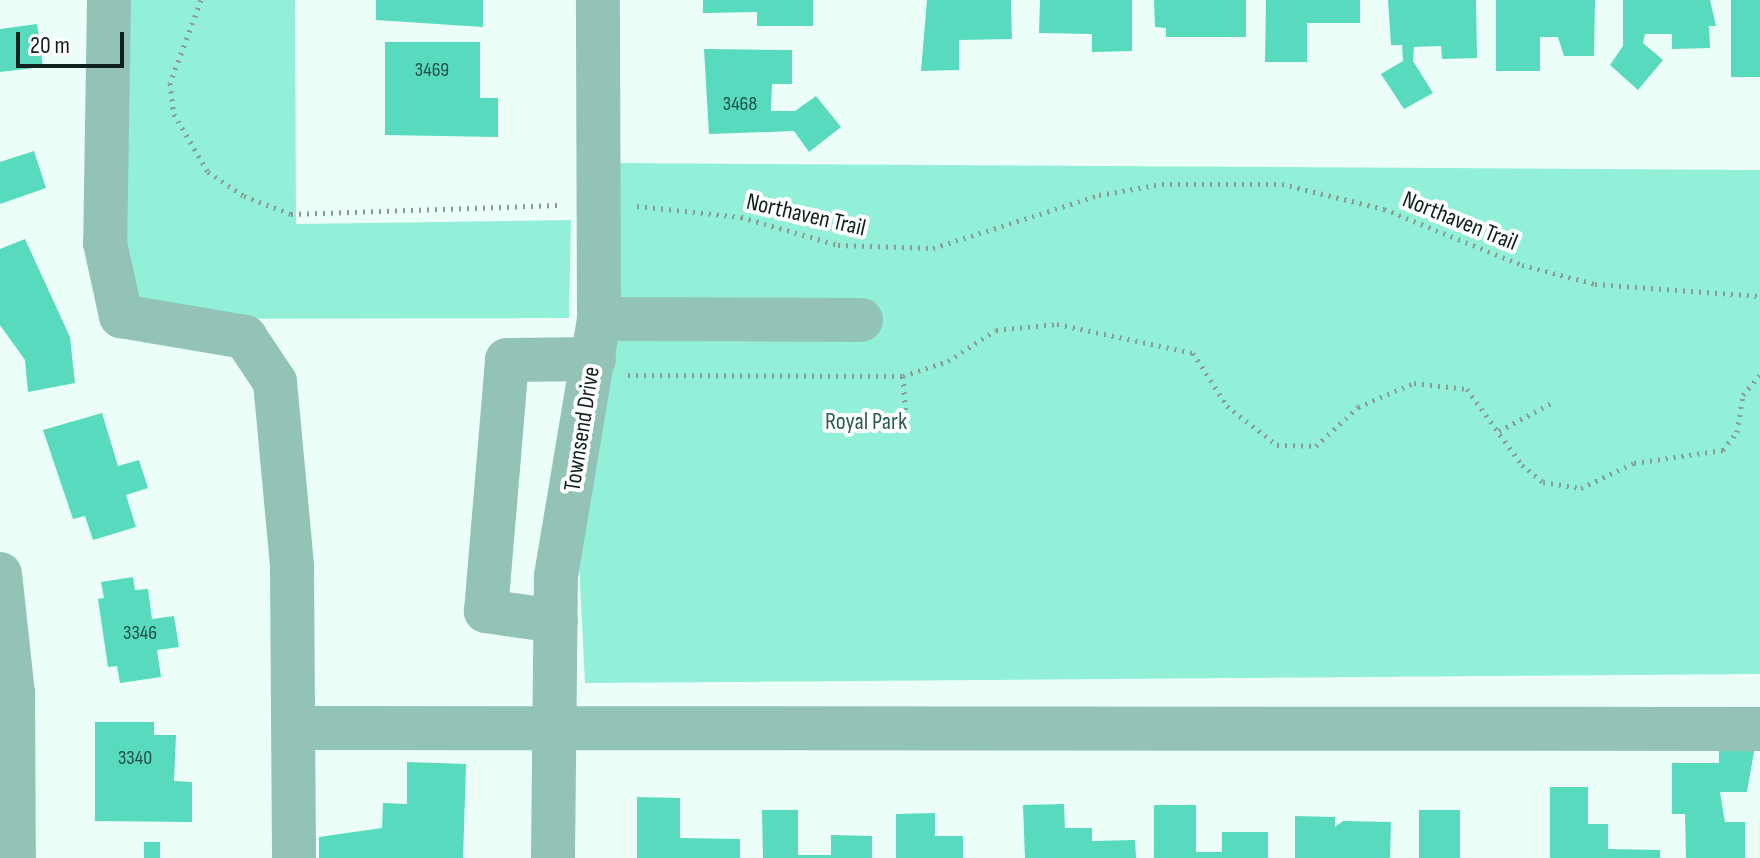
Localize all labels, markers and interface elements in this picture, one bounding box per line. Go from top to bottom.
scale bar [20,16,128,66]
text: 20 m [30,31,70,60]
house number: 3469 [415,58,449,82]
house number: 3468 [723,92,757,116]
street label: Northaven Trail [1398,185,1522,257]
street label: Northaven Trail [744,187,868,243]
street label: Townsend Drive [558,365,606,493]
park label: Royal Park [825,408,907,436]
house number: 3346 [123,621,157,645]
house number: 3340 [118,746,152,770]

